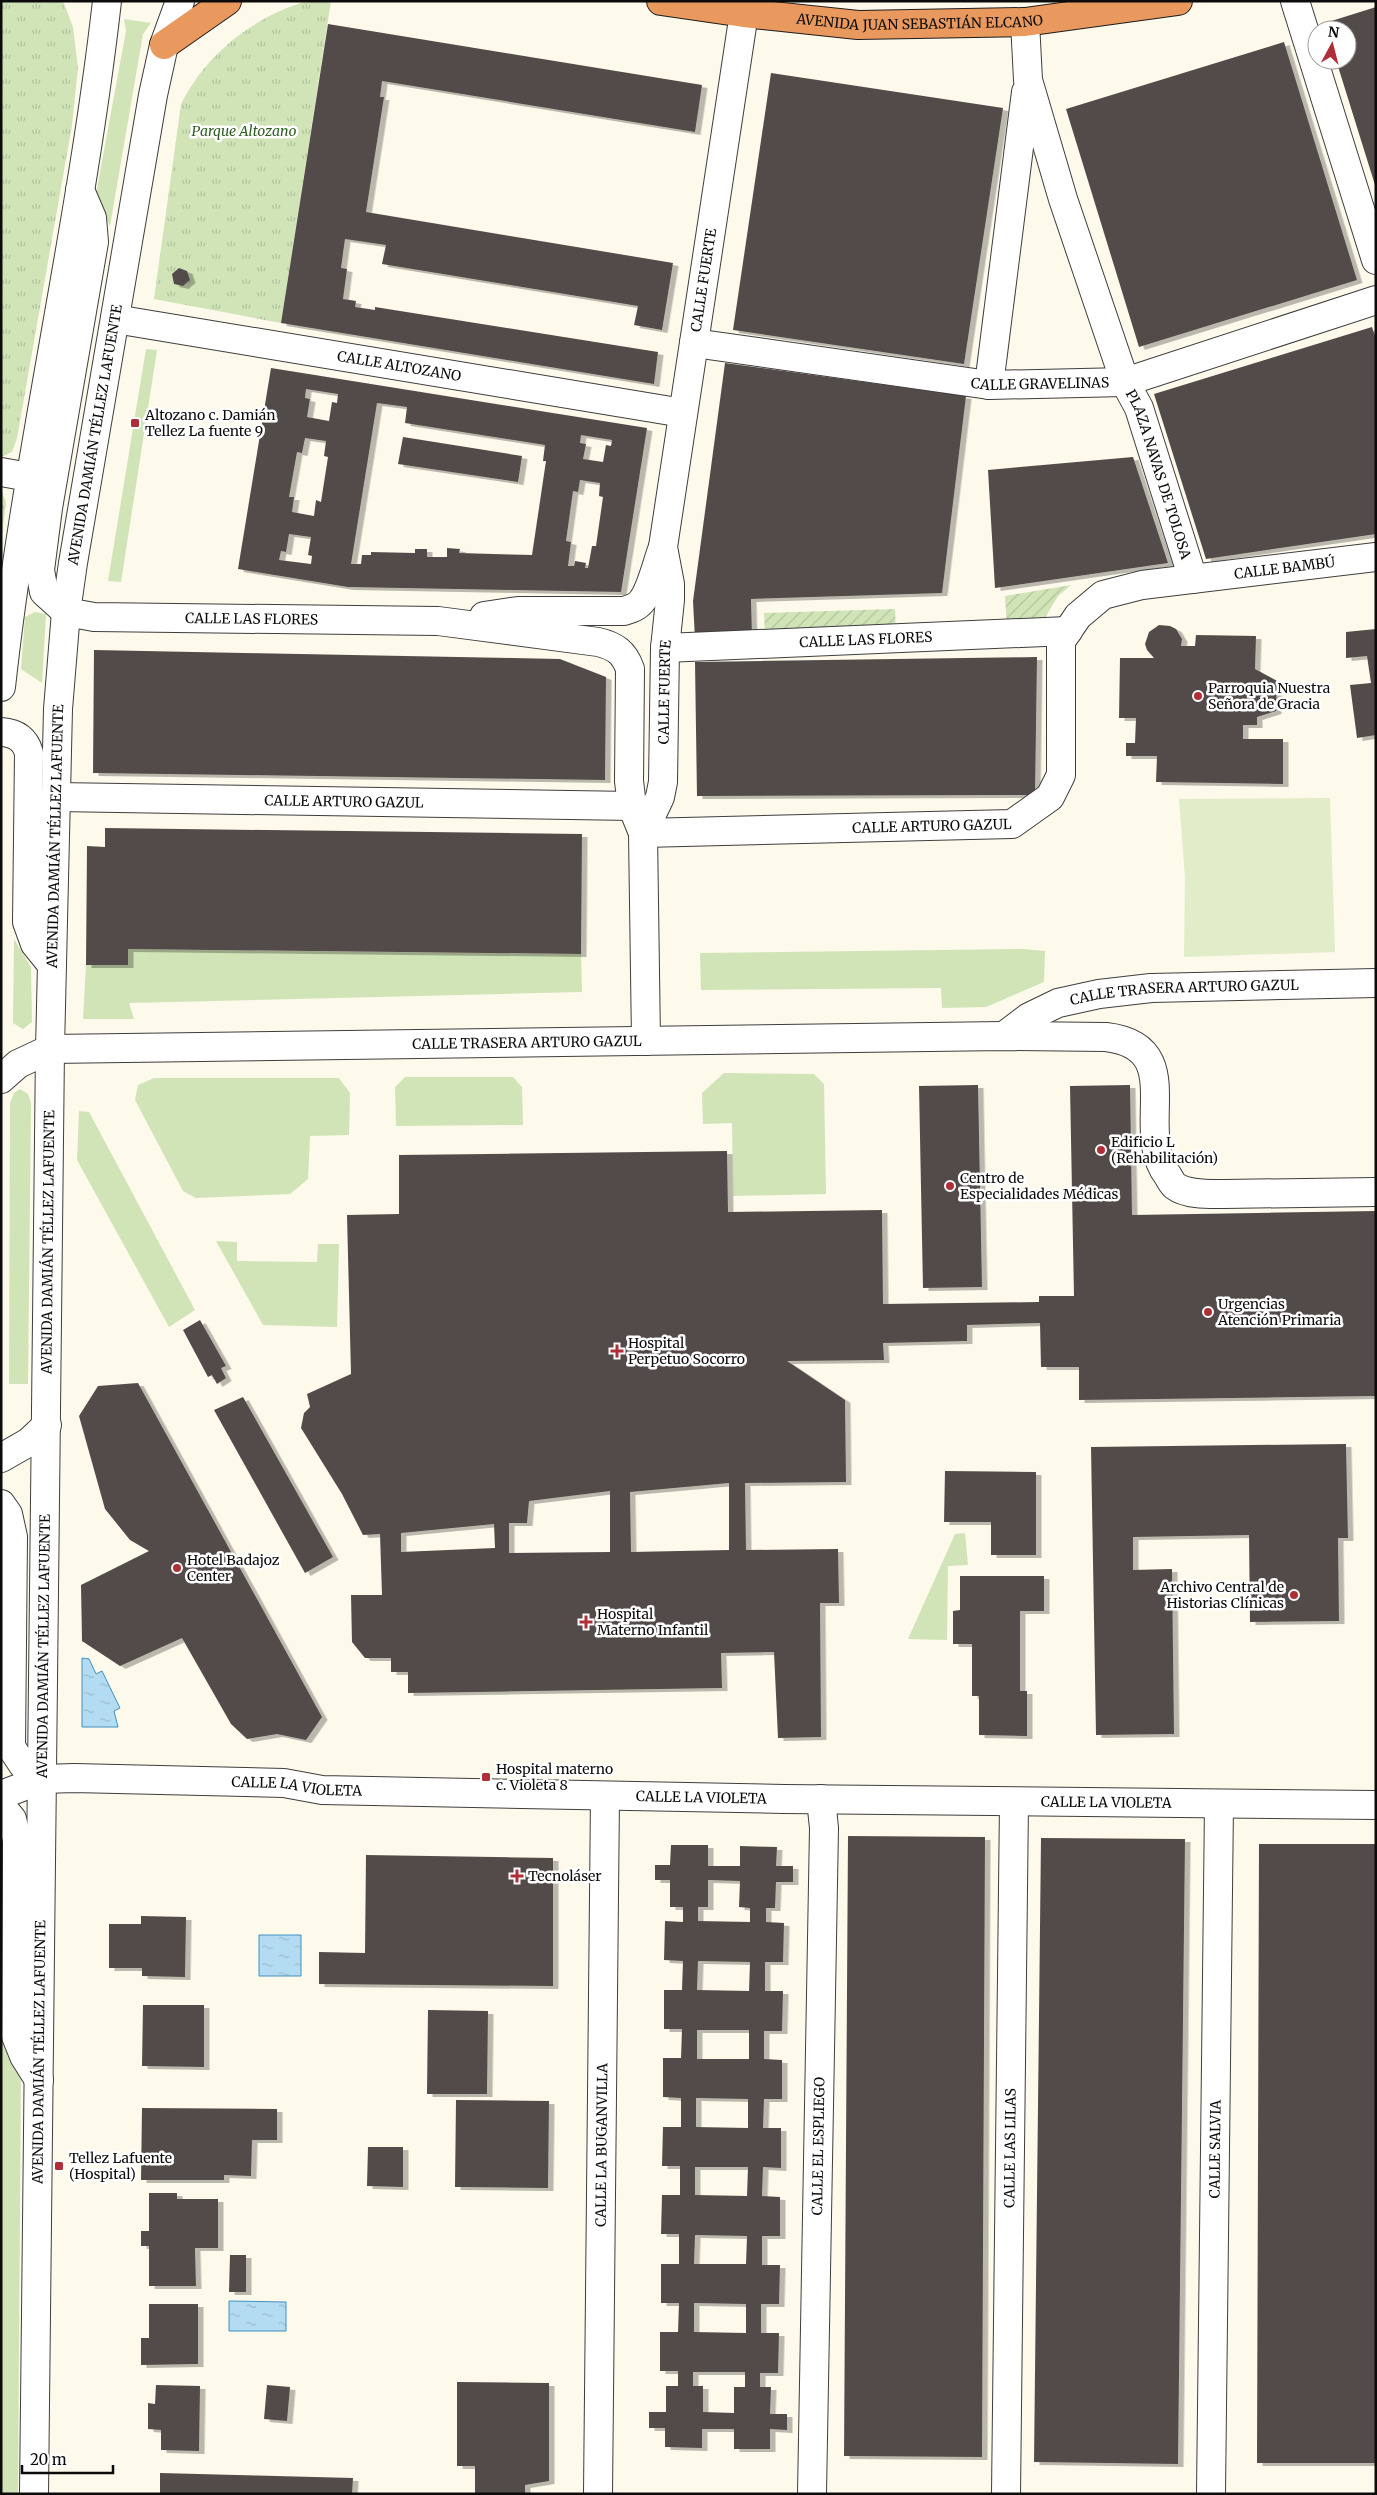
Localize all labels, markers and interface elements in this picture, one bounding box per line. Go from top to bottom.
street label: AVENIDA JUAN SEBASTIÁN ELCANO [794,9,1044,34]
north arrow [1307,20,1357,70]
text: N [1327,22,1340,42]
park label: Parque Altozano [192,122,296,140]
street label: CALLE FUERTE [687,227,720,333]
street label: AVENIDA DAMIÁN TÉLLEZ LAFUENTE [64,303,126,568]
street label: CALLE ALTOZANO [336,347,462,385]
street label: CALLE GRAVELINAS [970,373,1109,394]
street label: PLAZA NAVAS DE TOLOSA [1122,386,1195,561]
place label: Altozano c. Damián Tellez La fuente 9 [144,406,276,440]
marker: Altozano c. Damián Tellez La fuente 9 [129,417,141,429]
street label: CALLE BAMBÚ [1233,553,1337,583]
street label: CALLE LAS FLORES [185,609,318,629]
street label: CALLE LAS FLORES [799,628,933,651]
street label: CALLE FUERTE [655,639,675,745]
place label: Parroquia Nuestra Señora de Gracia [1208,679,1331,713]
marker: Parroquia Nuestra Señora de Gracia [1192,690,1204,702]
street label: AVENIDA DAMIÁN TÉLLEZ LAFUENTE [43,703,67,969]
street label: CALLE ARTURO GAZUL [264,791,424,812]
street label: CALLE ARTURO GAZUL [852,815,1012,837]
street label: CALLE TRASERA ARTURO GAZUL [1068,976,1299,1009]
street label: CALLE TRASERA ARTURO GAZUL [412,1032,642,1053]
street label: AVENIDA DAMIÁN TÉLLEZ LAFUENTE [37,1110,58,1375]
place label: Edificio L (Rehabilitación) [1111,1133,1218,1167]
marker: Edificio L (Rehabilitación) [1095,1144,1107,1156]
place label: Centro de Especialidades Médicas [960,1169,1118,1203]
marker: Centro de Especialidades Médicas [944,1180,956,1192]
place label: Urgencias Atención Primaria [1217,1295,1342,1329]
marker: Urgencias Atención Primaria [1202,1306,1214,1318]
place label: Hospital Perpetuo Socorro [628,1334,745,1368]
marker: Hospital Perpetuo Socorro [610,1344,624,1358]
street label: AVENIDA DAMIÁN TÉLLEZ LAFUENTE [33,1514,54,1779]
place label: Hotel Badajoz Center [187,1551,280,1585]
marker: Hotel Badajoz Center [171,1562,183,1574]
place label: Archivo Central de Historias Clínicas [1159,1578,1284,1612]
marker: Archivo Central de Historias Clínicas [1288,1589,1300,1601]
place label: Hospital Materno Infantil [597,1605,709,1639]
marker: Hospital Materno Infantil [579,1615,593,1629]
place label: Hospital materno c. Violeta 8 [496,1760,613,1794]
marker: Hospital materno c. Violeta 8 [480,1771,492,1783]
street label: CALLE LA VIOLETA [231,1773,362,1800]
street label: CALLE LA VIOLETA [636,1787,767,1808]
street label: CALLE LA VIOLETA [1041,1793,1172,1812]
place label: Tecnoláser [528,1867,602,1885]
marker: Tecnoláser [510,1869,524,1883]
street label: AVENIDA DAMIÁN TÉLLEZ LAFUENTE [28,1920,49,2185]
street label: CALLE LA BUGANVILLA [592,2063,611,2227]
street label: CALLE EL ESPLIEGO [808,2077,829,2216]
street label: CALLE LAS LILAS [1000,2088,1020,2208]
street label: CALLE SALVIA [1205,2099,1225,2198]
place label: Tellez Lafuente (Hospital) [69,2149,172,2183]
marker: Tellez Lafuente (Hospital) [53,2160,65,2172]
scale bar [22,2442,114,2474]
text: 20 m [30,2450,67,2469]

